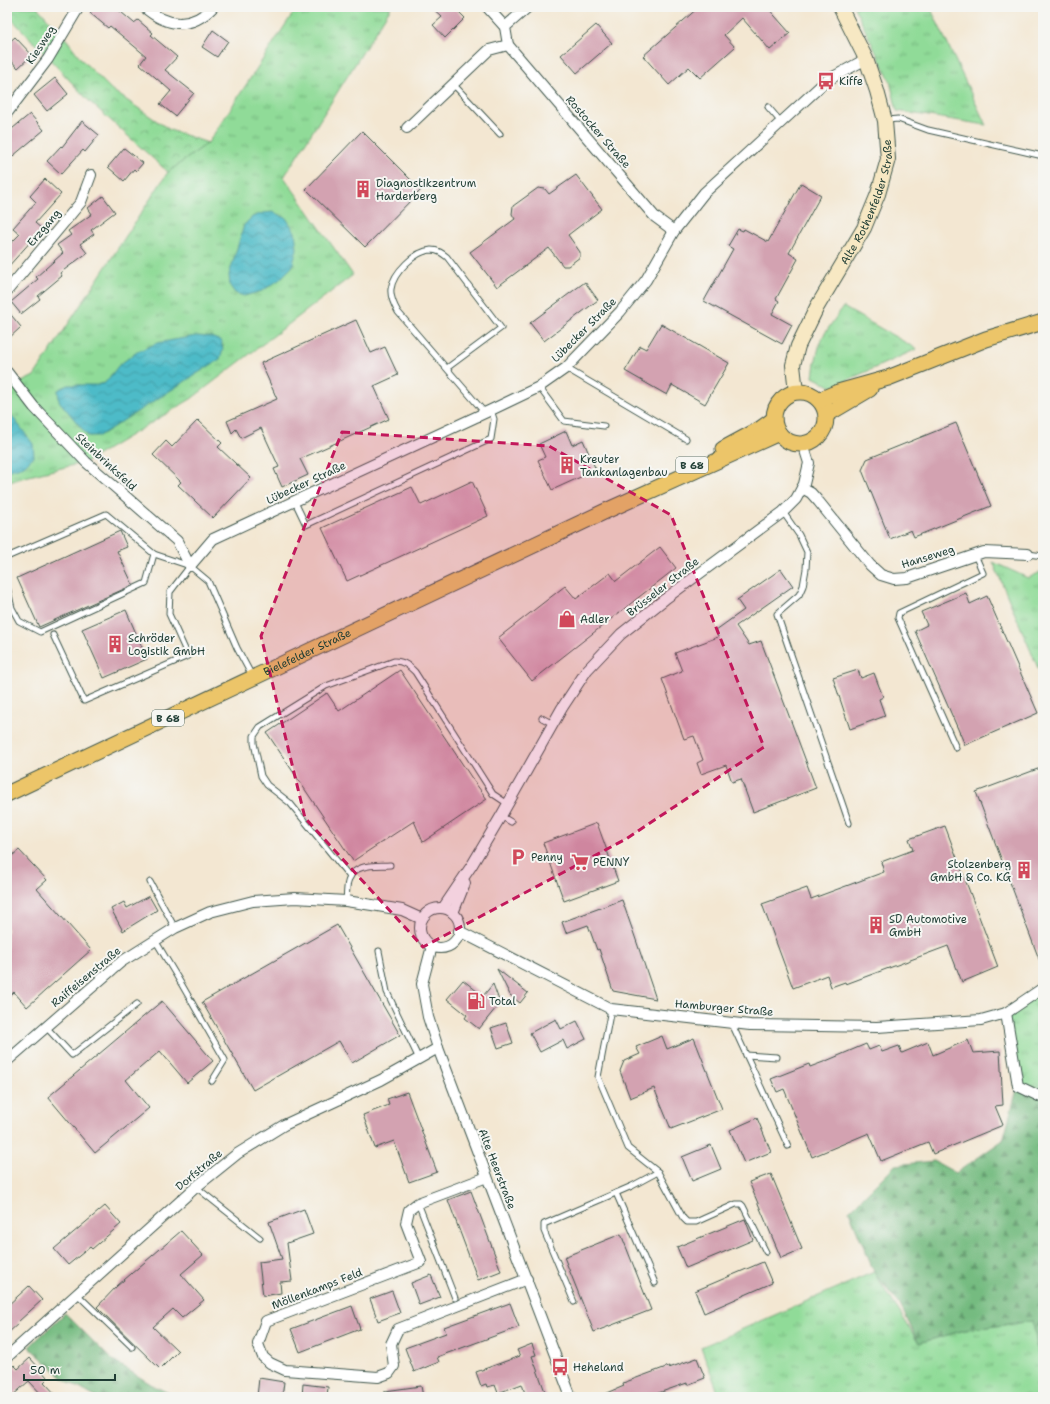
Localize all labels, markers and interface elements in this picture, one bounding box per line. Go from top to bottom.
street label: Kiesweg [23,22,59,67]
bus stop icon: Kiffe [816,71,836,91]
place label: Kiffe [839,74,863,89]
street label: Rostocker Straße [562,92,634,172]
street label: Alte Rothenfelder Straße [837,139,896,267]
place label: Diagnostikzentrum Harderberg [376,176,477,204]
building icon: Diagnostikzentrum Harderberg [353,179,373,199]
street label: Erzgang [24,206,64,250]
street label: Lübecker Straße [548,294,620,366]
street label: Steinbrinksfeld [72,430,140,494]
place label: Kreuter Tankanlagenbau [580,452,668,480]
building icon: Kreuter Tankanlagenbau [557,455,577,475]
road number: B 68 [676,457,708,473]
street label: Lübecker Straße [264,458,348,508]
street label: Hanseweg [899,542,957,572]
street label: Brüsseler Straße [624,554,702,620]
shop icon: Adler [557,609,577,629]
place label: Adler [580,612,609,627]
street label: Bielefelder Straße [261,625,353,679]
place label: Schröder Logistik GmbH [128,631,205,659]
building icon: Schröder Logistik GmbH [105,634,125,654]
road number: B 68 [152,710,184,726]
parking icon: Penny [508,847,528,867]
place label: Penny [531,850,563,865]
supermarket icon: PENNY [570,852,590,872]
place label: PENNY [593,855,630,870]
place label: Stolzenberg GmbH & Co. KG [930,857,1012,885]
building icon: Stolzenberg GmbH & Co. KG [1014,860,1034,880]
place label: SD Automotive GmbH [889,912,967,940]
building icon: SD Automotive GmbH [866,915,886,935]
street label: Raiffeisenstraße [48,943,124,1011]
fuel station icon: Total [466,991,486,1011]
place label: Total [489,994,516,1009]
street label: Hamburger Straße [674,996,774,1020]
street label: Alte Heerstraße [475,1127,519,1211]
street label: Dorfstraße [172,1146,226,1194]
street label: Möllenkamps Feld [269,1265,365,1313]
scale bar [24,1356,115,1382]
bus stop icon: Heheland [550,1357,570,1377]
place label: Heheland [573,1360,624,1375]
text: 50 m [30,1362,60,1378]

